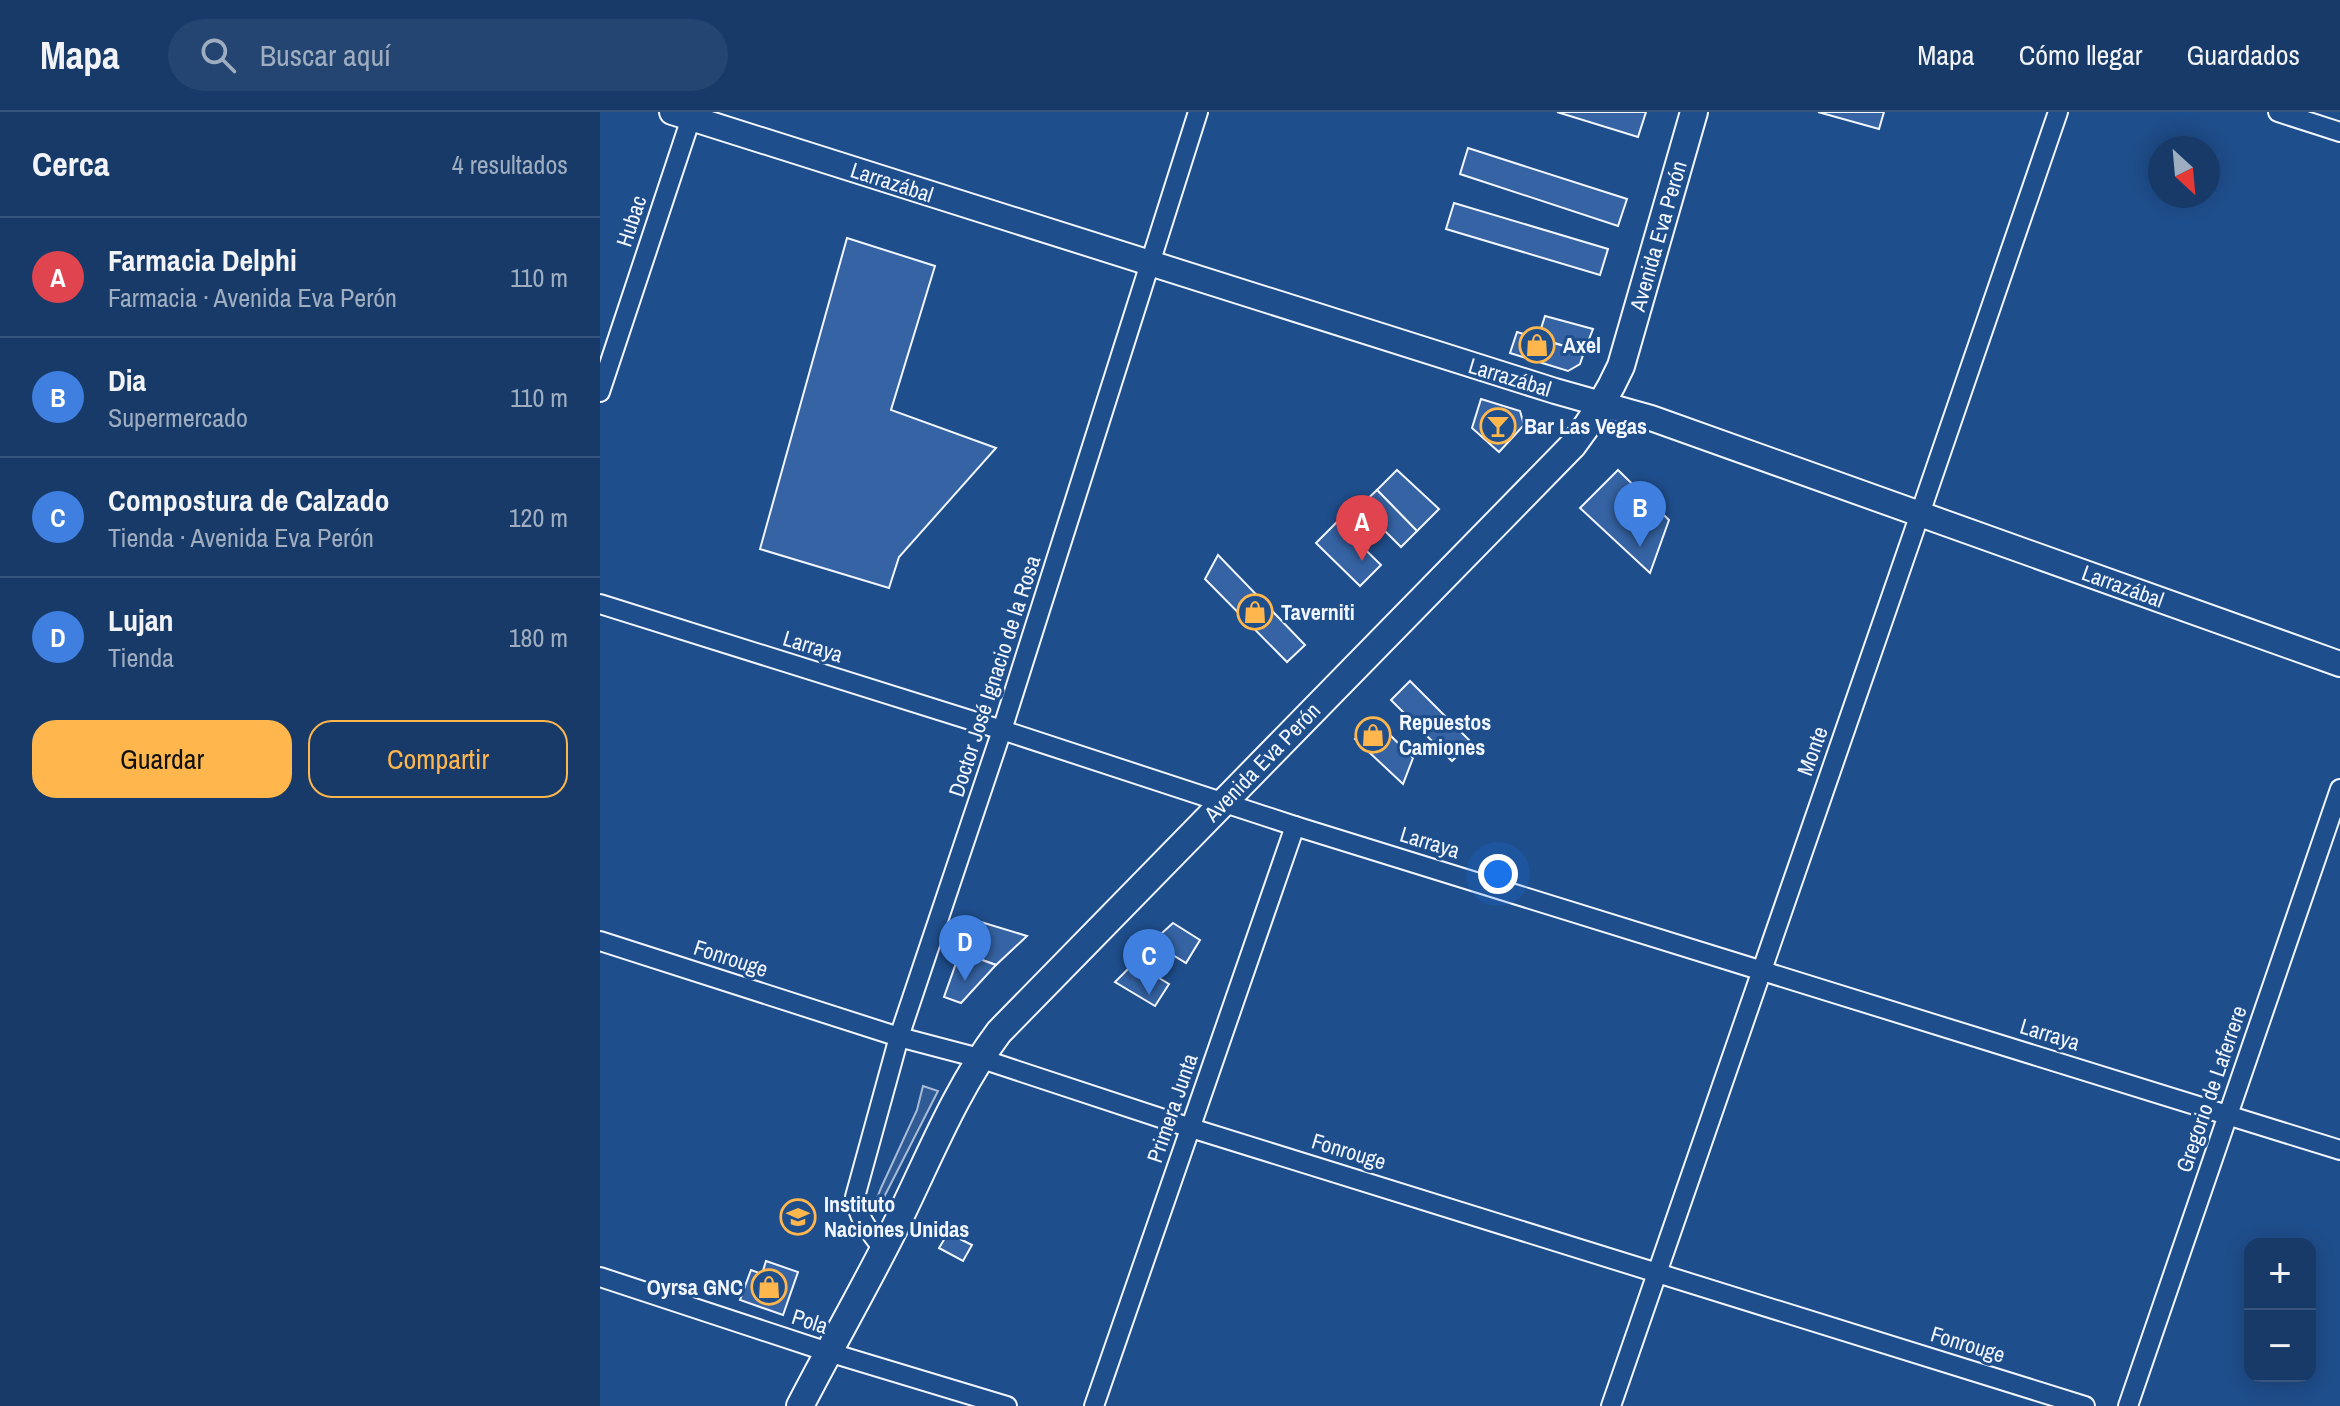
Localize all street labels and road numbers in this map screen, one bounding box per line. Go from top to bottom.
street label: Larrazábal [847,155,937,209]
street label: Avenida Eva Perón [1622,157,1694,316]
street label: Hubac [609,192,653,250]
street label: Larrazábal [1465,350,1555,404]
street label: Doctor José Ignacio de la Rosa [941,552,1047,800]
street label: Larrazábal [2078,557,2168,615]
street label: Larraya [779,623,847,669]
street label: Avenida Eva Perón [1197,696,1327,829]
street label: Monte [1789,722,1835,780]
street label: Larraya [1396,819,1464,865]
street label: Fonrouge [690,932,772,984]
street label: Gregorio de Laferrere [2168,1002,2254,1176]
street label: Larraya [2016,1011,2084,1057]
street label: Primera Junta [1139,1050,1205,1166]
street label: Fonrouge [1308,1125,1390,1177]
street label: Pola [788,1301,832,1341]
street label: Fonrouge [1927,1318,2009,1370]

